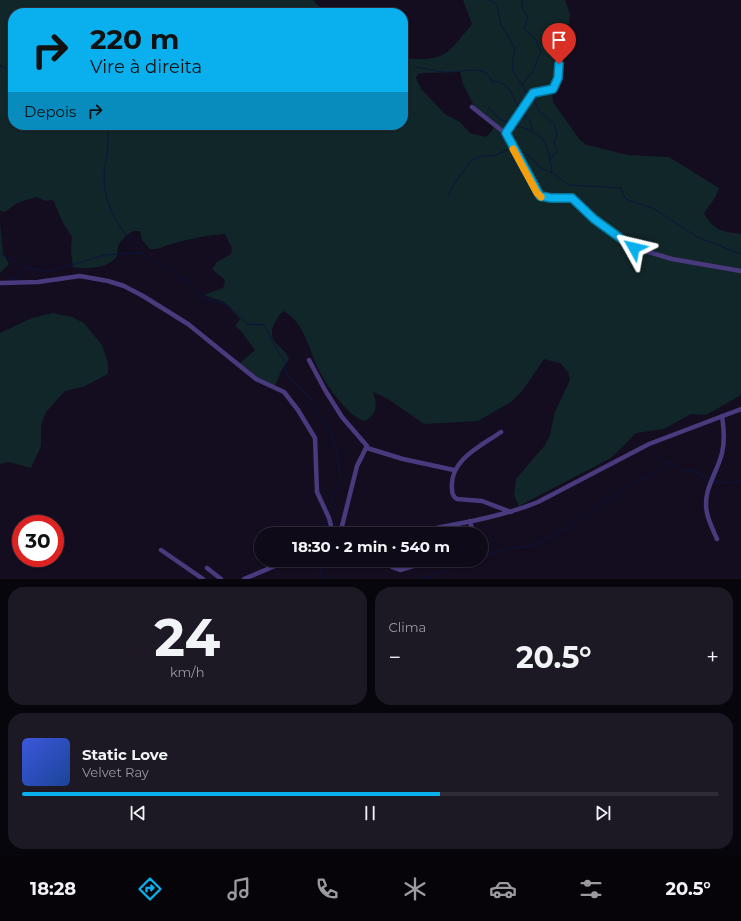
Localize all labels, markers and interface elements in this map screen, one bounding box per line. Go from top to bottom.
text: 220 m [90,22,179,56]
pin [542,23,576,64]
icon: right [24,24,76,76]
icon: arrive [548,29,570,51]
text: Vire à direita [90,56,202,78]
icon: right [84,100,106,122]
text: Depois [24,102,76,121]
position arrow [613,227,655,269]
speed limit sign: 30 [12,515,64,567]
text: 18:30 · 2 min · 540 m [292,537,450,556]
text: 24 [154,606,220,669]
text: Clima [389,619,426,635]
text: 20.5° [516,639,592,676]
text: − [389,644,401,671]
text: + [706,644,719,671]
text: km/h [170,664,205,680]
text: Static Love [82,745,168,764]
text: Velvet Ray [82,764,149,780]
icon: previous [127,802,149,824]
icon: pause [359,802,381,824]
icon: next [592,802,614,824]
icon: directions [136,875,164,903]
icon: music [225,875,253,903]
icon: phone [313,875,341,903]
icon: climate [401,875,429,903]
icon: car [489,875,517,903]
icon: filters [577,875,605,903]
text: 18:28 [30,878,76,900]
text: 20.5° [665,878,711,900]

